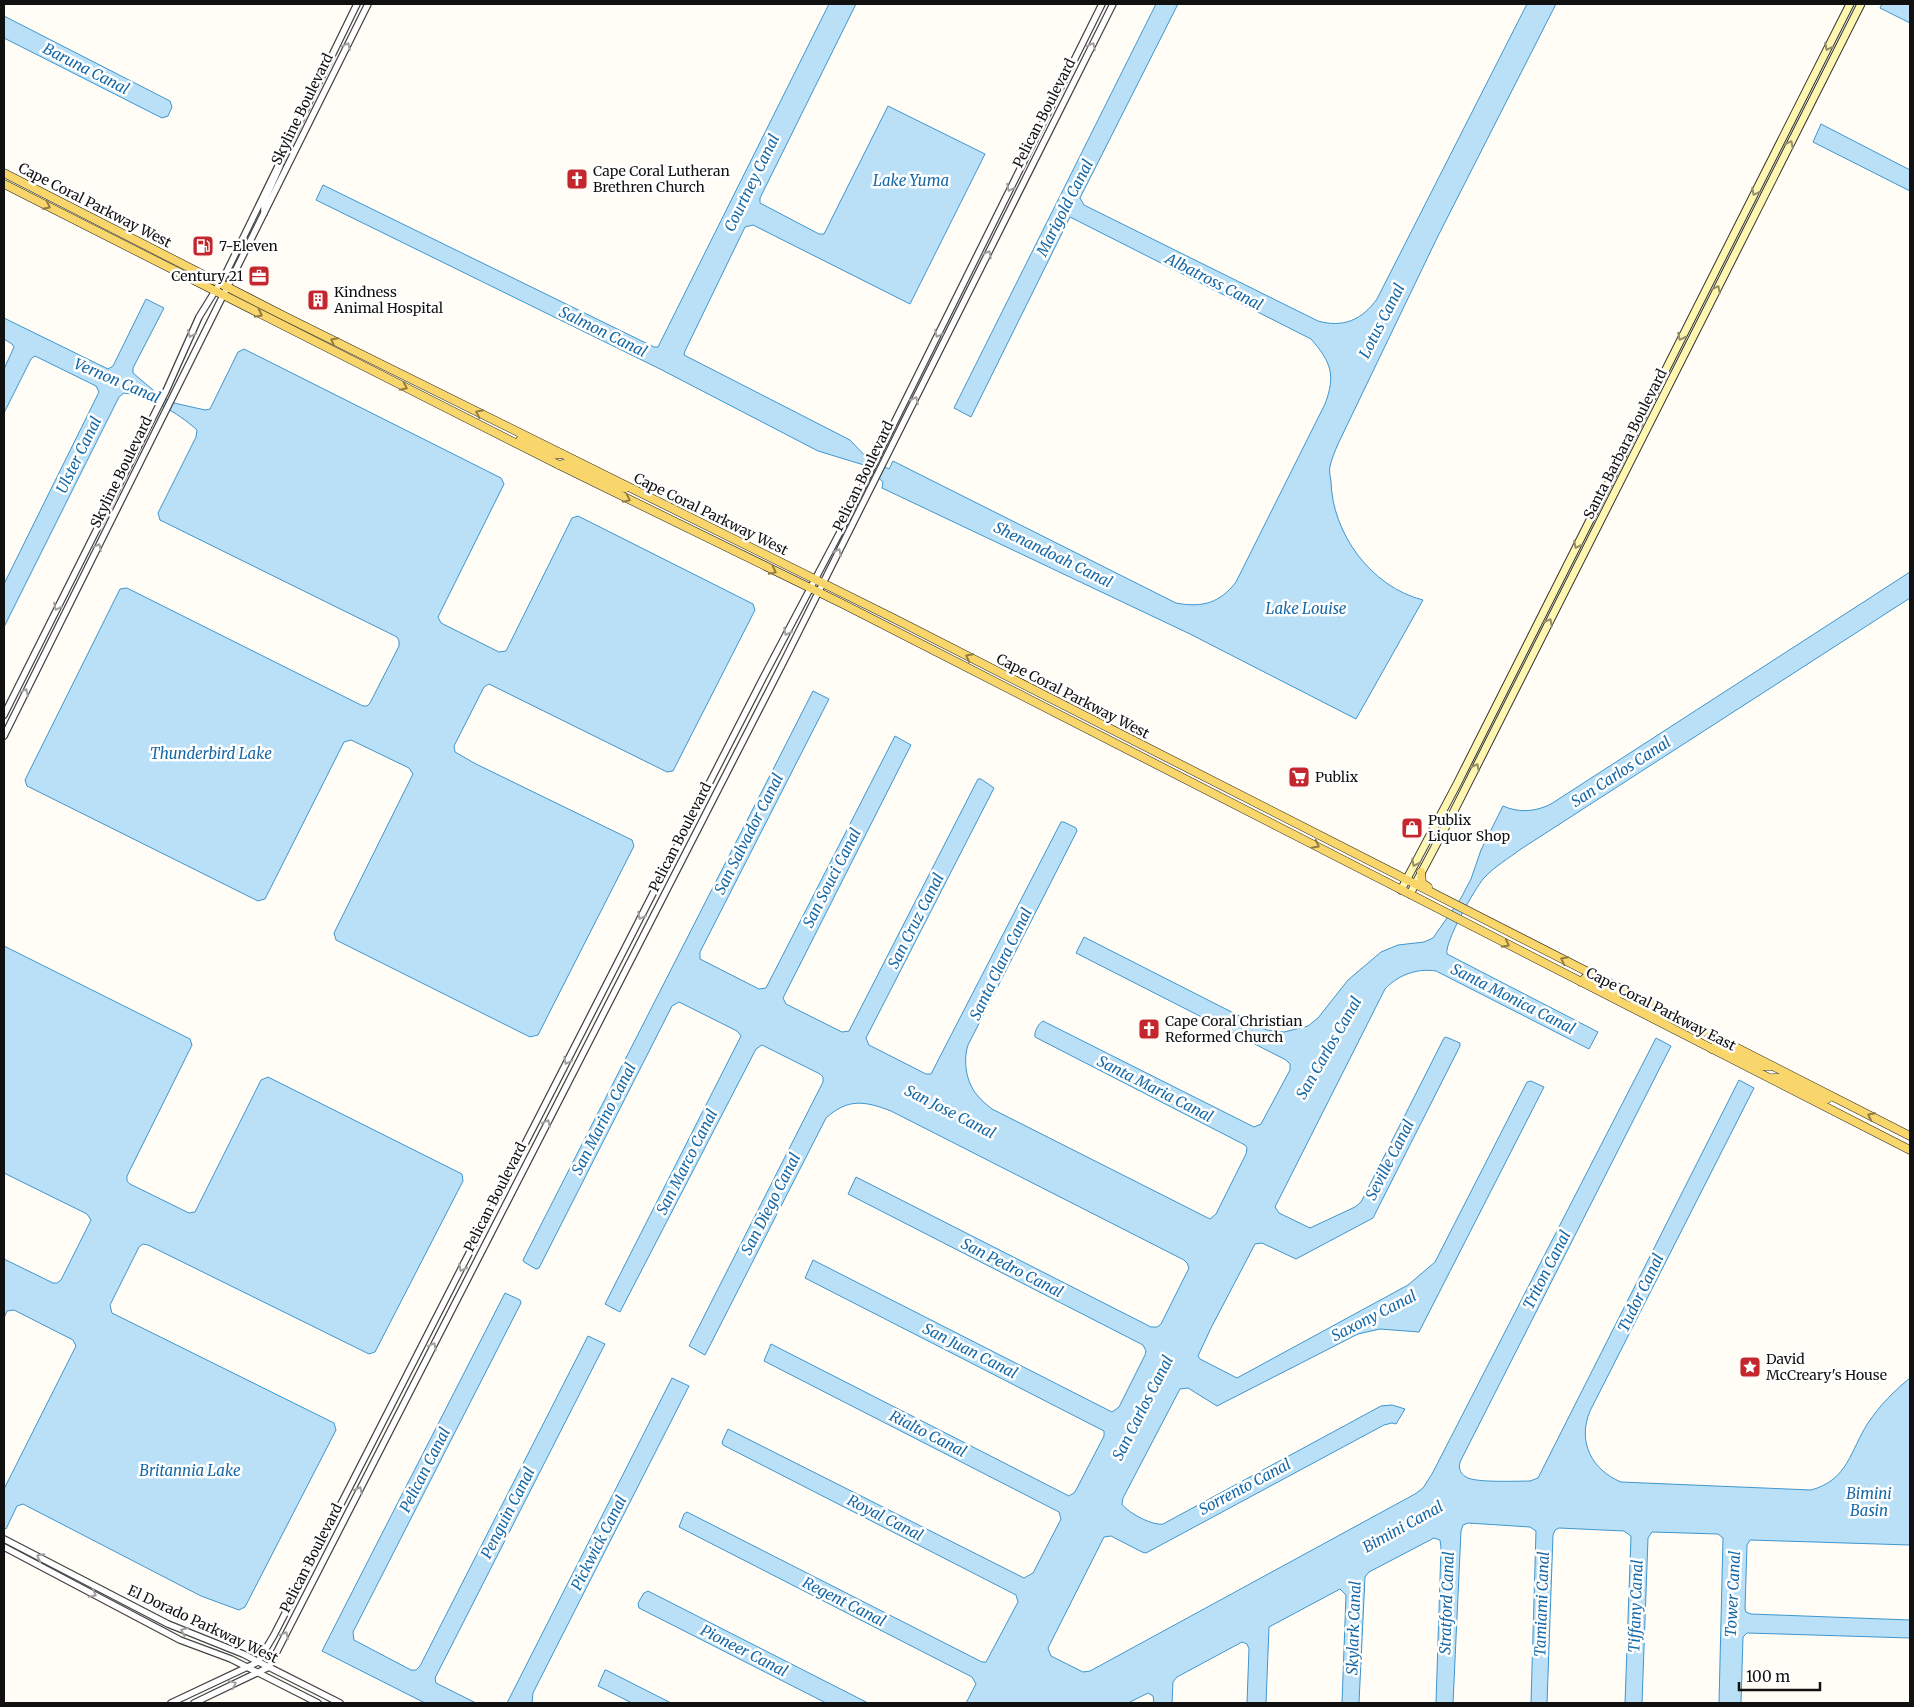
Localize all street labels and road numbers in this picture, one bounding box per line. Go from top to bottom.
street label: Skyline Boulevard [267,50,337,168]
street label: Pelican Boulevard [1009,55,1080,171]
street label: Cape Coral Parkway West [15,159,175,252]
street label: Santa Barbara Boulevard [1579,365,1671,522]
street label: Skyline Boulevard [86,413,156,531]
street label: Pelican Boulevard [829,418,898,534]
street label: Cape Coral Parkway West [631,469,792,559]
street label: Cape Coral Parkway West [993,650,1153,743]
street label: Pelican Boulevard [645,779,716,895]
street label: Cape Coral Parkway East [1583,963,1739,1055]
street label: Pelican Boulevard [460,1139,531,1255]
street label: Pelican Boulevard [276,1500,347,1616]
street label: El Dorado Parkway West [125,1581,282,1667]

